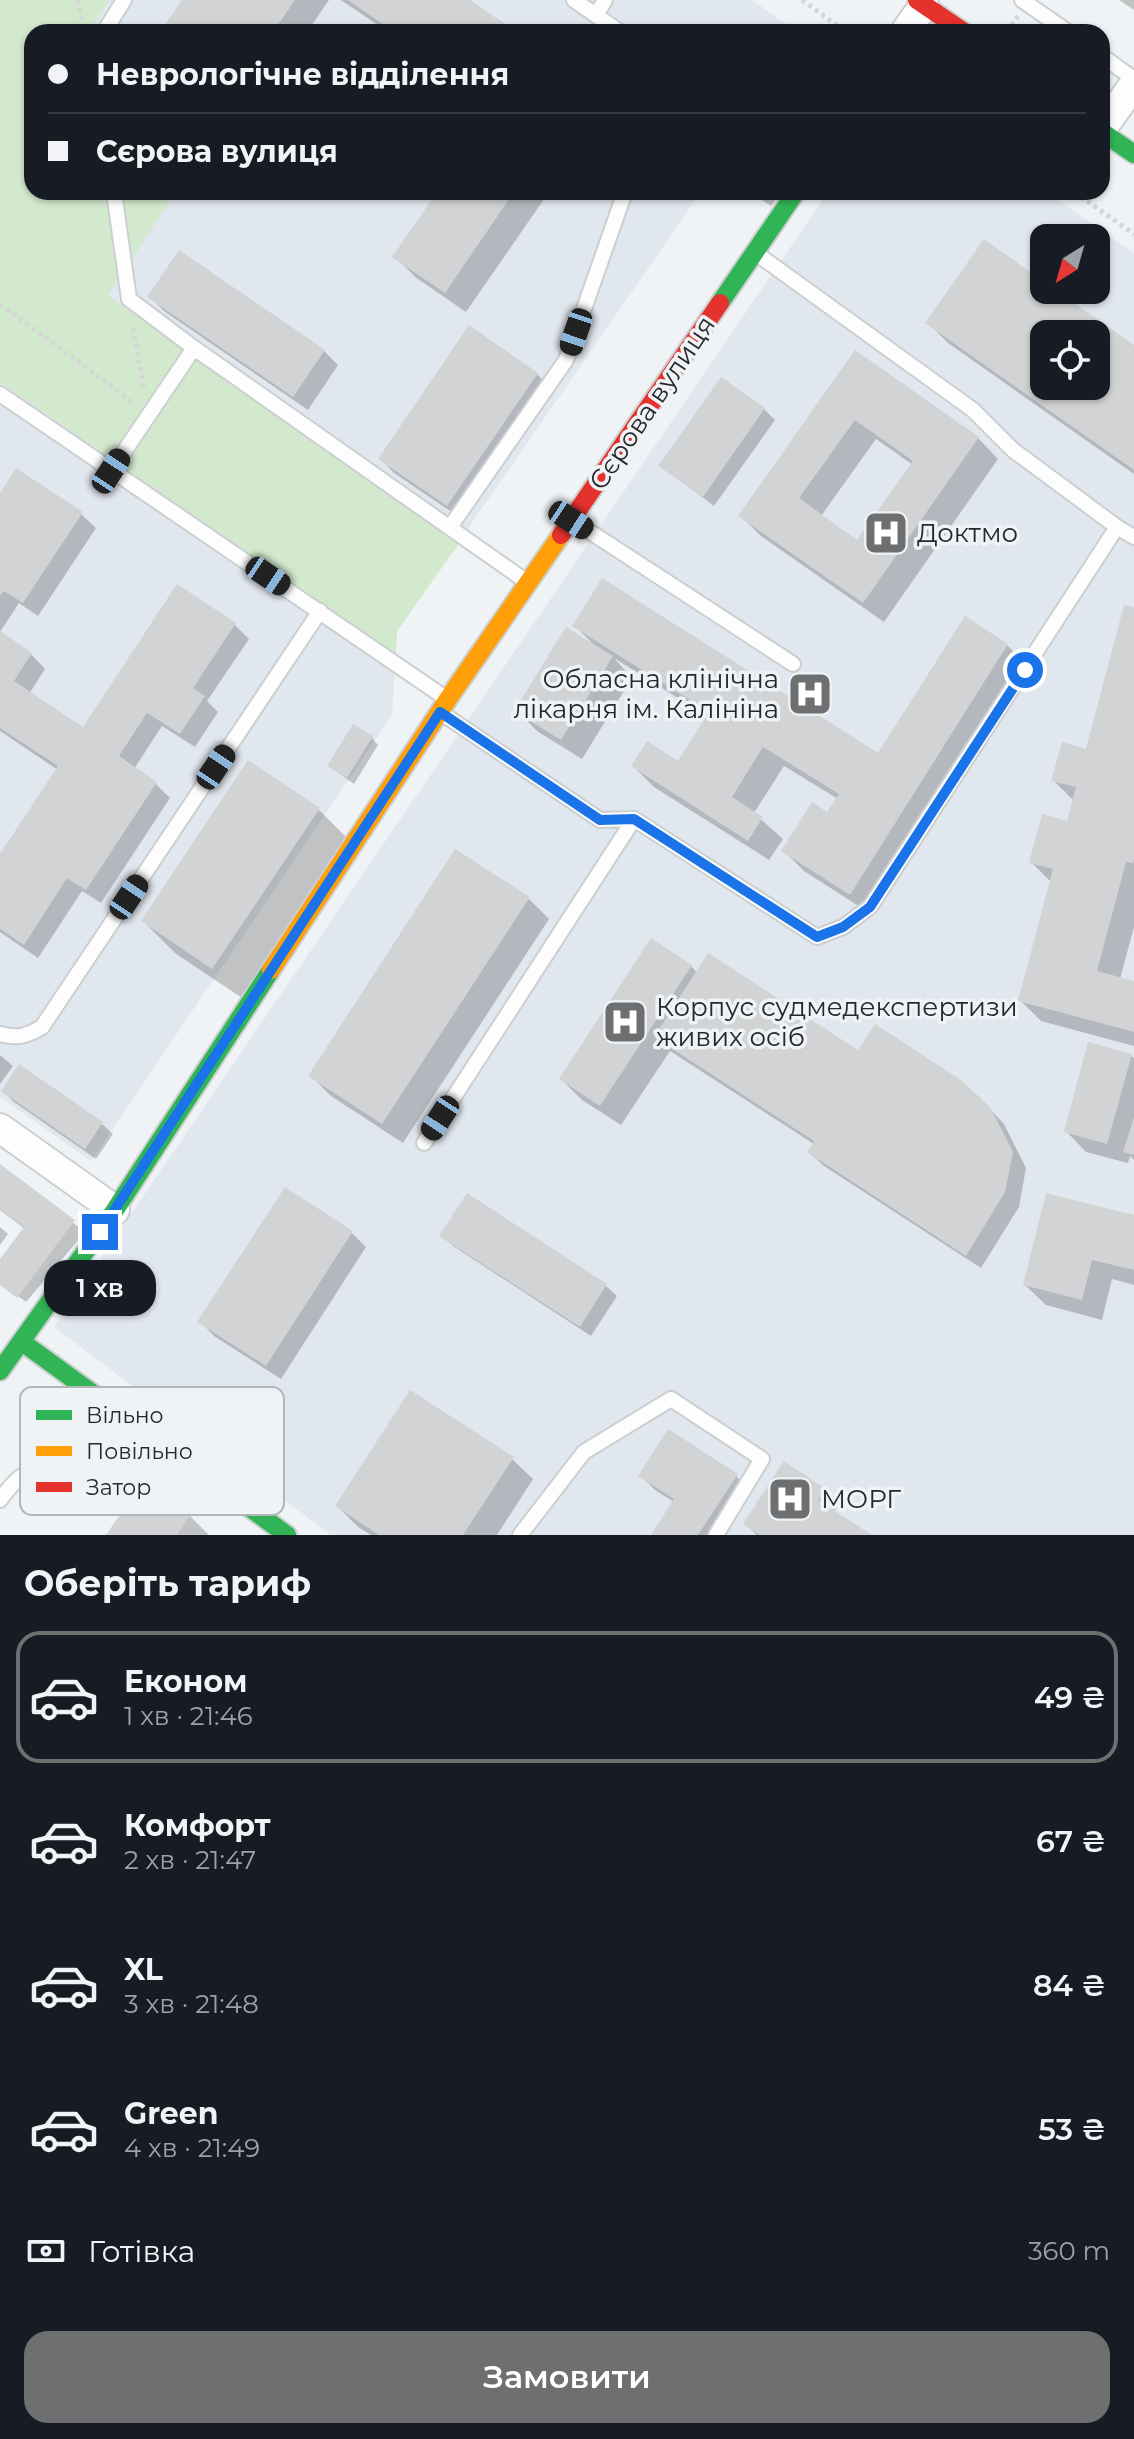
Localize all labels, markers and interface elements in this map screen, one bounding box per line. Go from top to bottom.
text: Неврологічне відділення [96,56,509,93]
text: Сєрова вулиця [96,133,338,170]
north arrow [1030,224,1110,304]
map controls [1030,224,1110,400]
car [557,305,595,359]
street label: Сєрова вулиця [582,310,722,496]
button: locate [1030,320,1110,400]
car [88,444,134,498]
car [544,497,598,543]
hospital icon: Доктмо [862,509,910,557]
place label: Доктмо [917,517,1018,549]
car [241,553,295,599]
route start [1007,652,1043,688]
place label: Обласна клінічна лікарня ім. Калініна [514,663,779,725]
hospital icon: Обласна клінічна лікарня ім. Калініна [786,670,834,718]
car [193,740,239,794]
car [106,870,152,924]
place label: Корпус судмедекспертизи живих осіб [656,991,1018,1053]
hospital icon: Корпус судмедекспертизи живих осіб [601,998,649,1046]
car [417,1091,463,1145]
route end [82,1214,118,1250]
callout: 1 хв [44,1260,156,1316]
text: 1 хв [76,1272,124,1304]
legend [20,1387,284,1515]
text: Вільно [86,1402,164,1429]
text: Повільно [86,1438,193,1465]
text: Затор [86,1474,151,1501]
hospital icon: МОРГ [766,1475,814,1523]
place label: МОРГ [821,1483,901,1515]
text: Оберіть тариф [24,1561,311,1605]
icon: car [28,1661,100,1733]
text: Економ [124,1663,248,1700]
text: 49 ₴ [1034,1679,1106,1716]
text: 1 хв · 21:46 [124,1700,253,1732]
icon: car [28,1805,100,1877]
text: Комфорт [124,1807,271,1844]
text: 67 ₴ [1036,1823,1106,1860]
text: 2 хв · 21:47 [124,1844,256,1876]
icon: car [28,1949,100,2021]
text: XL [124,1951,163,1988]
text: 84 ₴ [1033,1967,1106,2004]
text: 3 хв · 21:48 [124,1988,259,2020]
icon: car [28,2093,100,2165]
text: Green [124,2095,218,2132]
text: 53 ₴ [1038,2111,1106,2148]
text: 4 хв · 21:49 [124,2132,260,2164]
icon: cash [24,2229,68,2273]
text: Готівка [88,2233,195,2270]
text: 360 m [1028,2235,1110,2267]
button: Замовити [24,2331,1110,2423]

